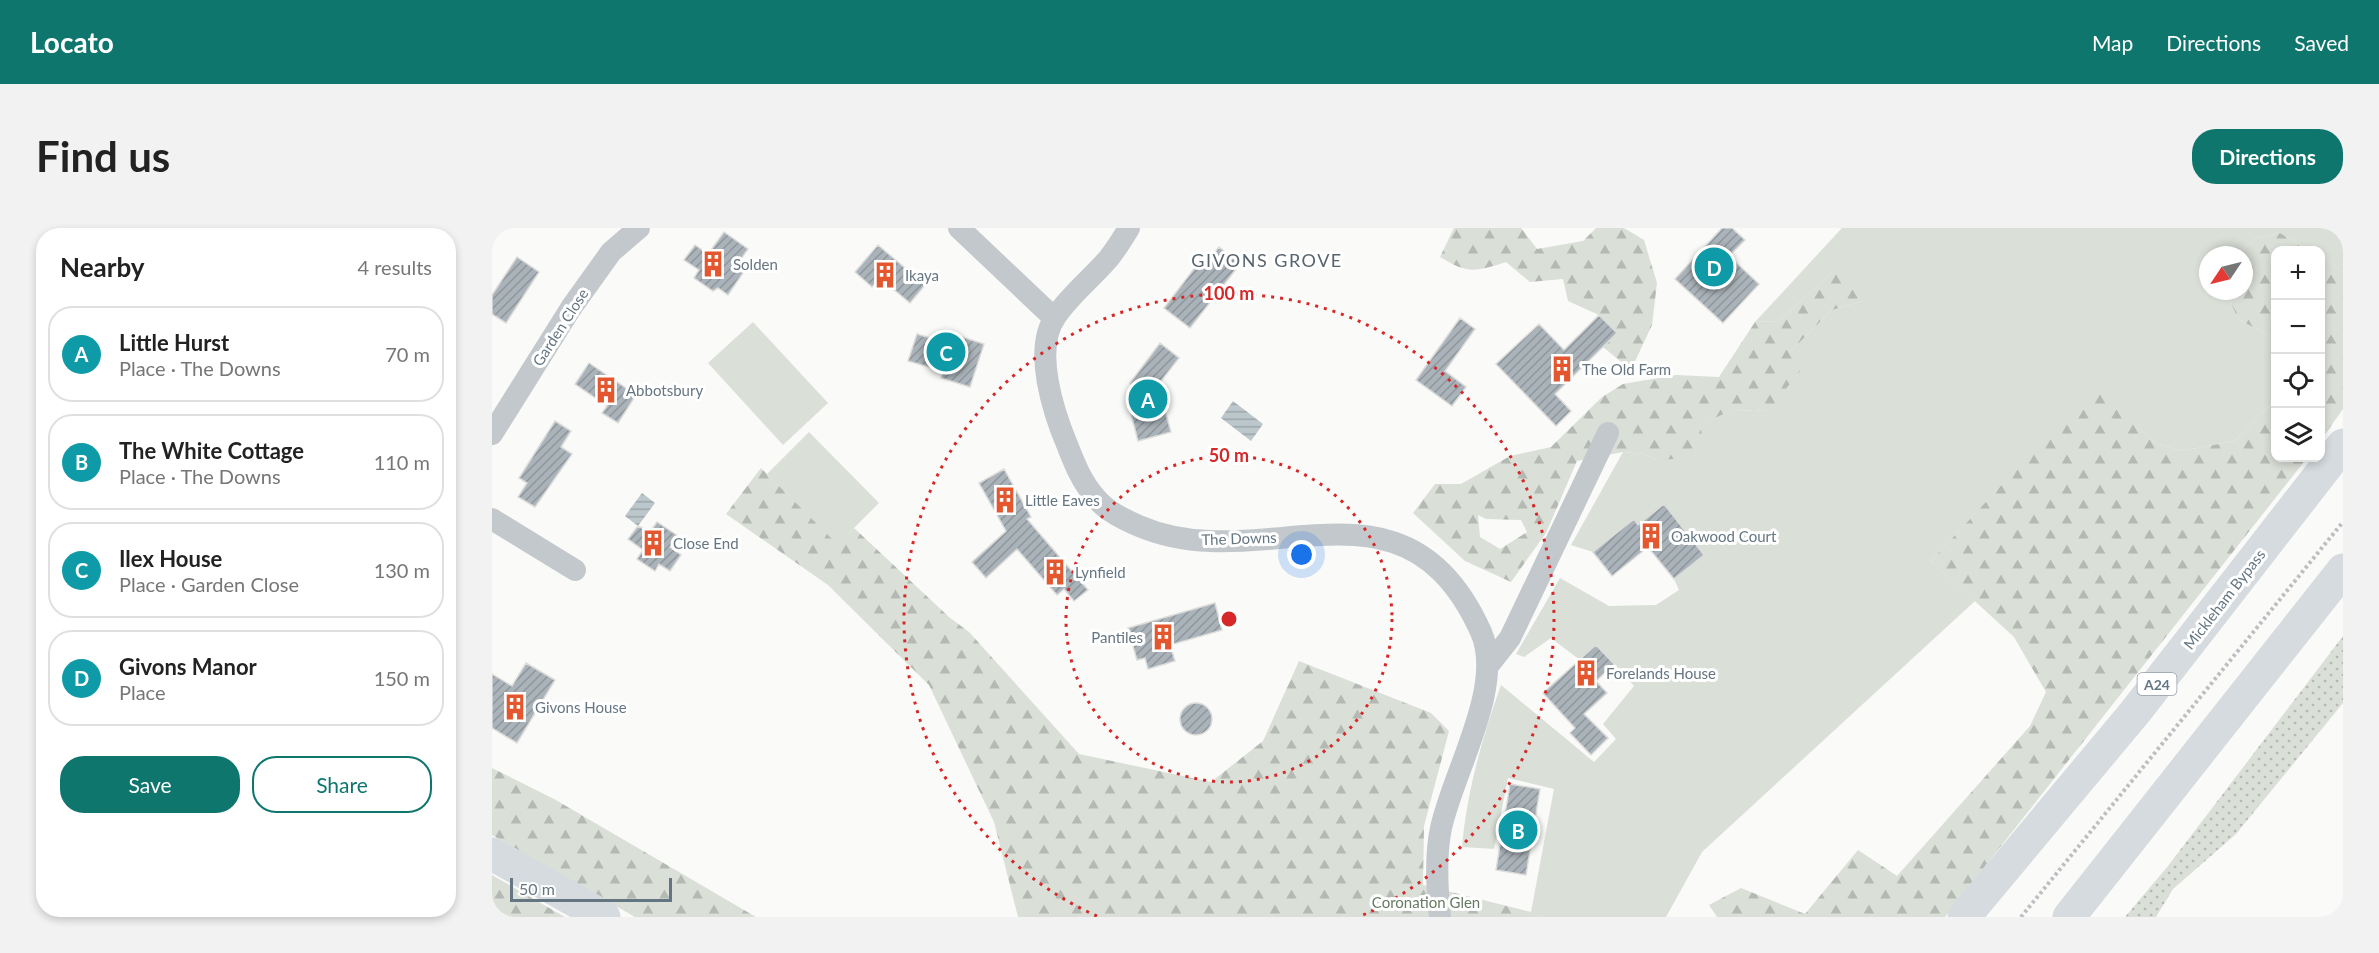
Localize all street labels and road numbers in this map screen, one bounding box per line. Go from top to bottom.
street label: Garden Close [528,285,592,369]
street label: The Downs [1201,528,1277,548]
street label: Mickleham Bypass [2179,545,2269,653]
road number: A24 [2138,673,2176,695]

